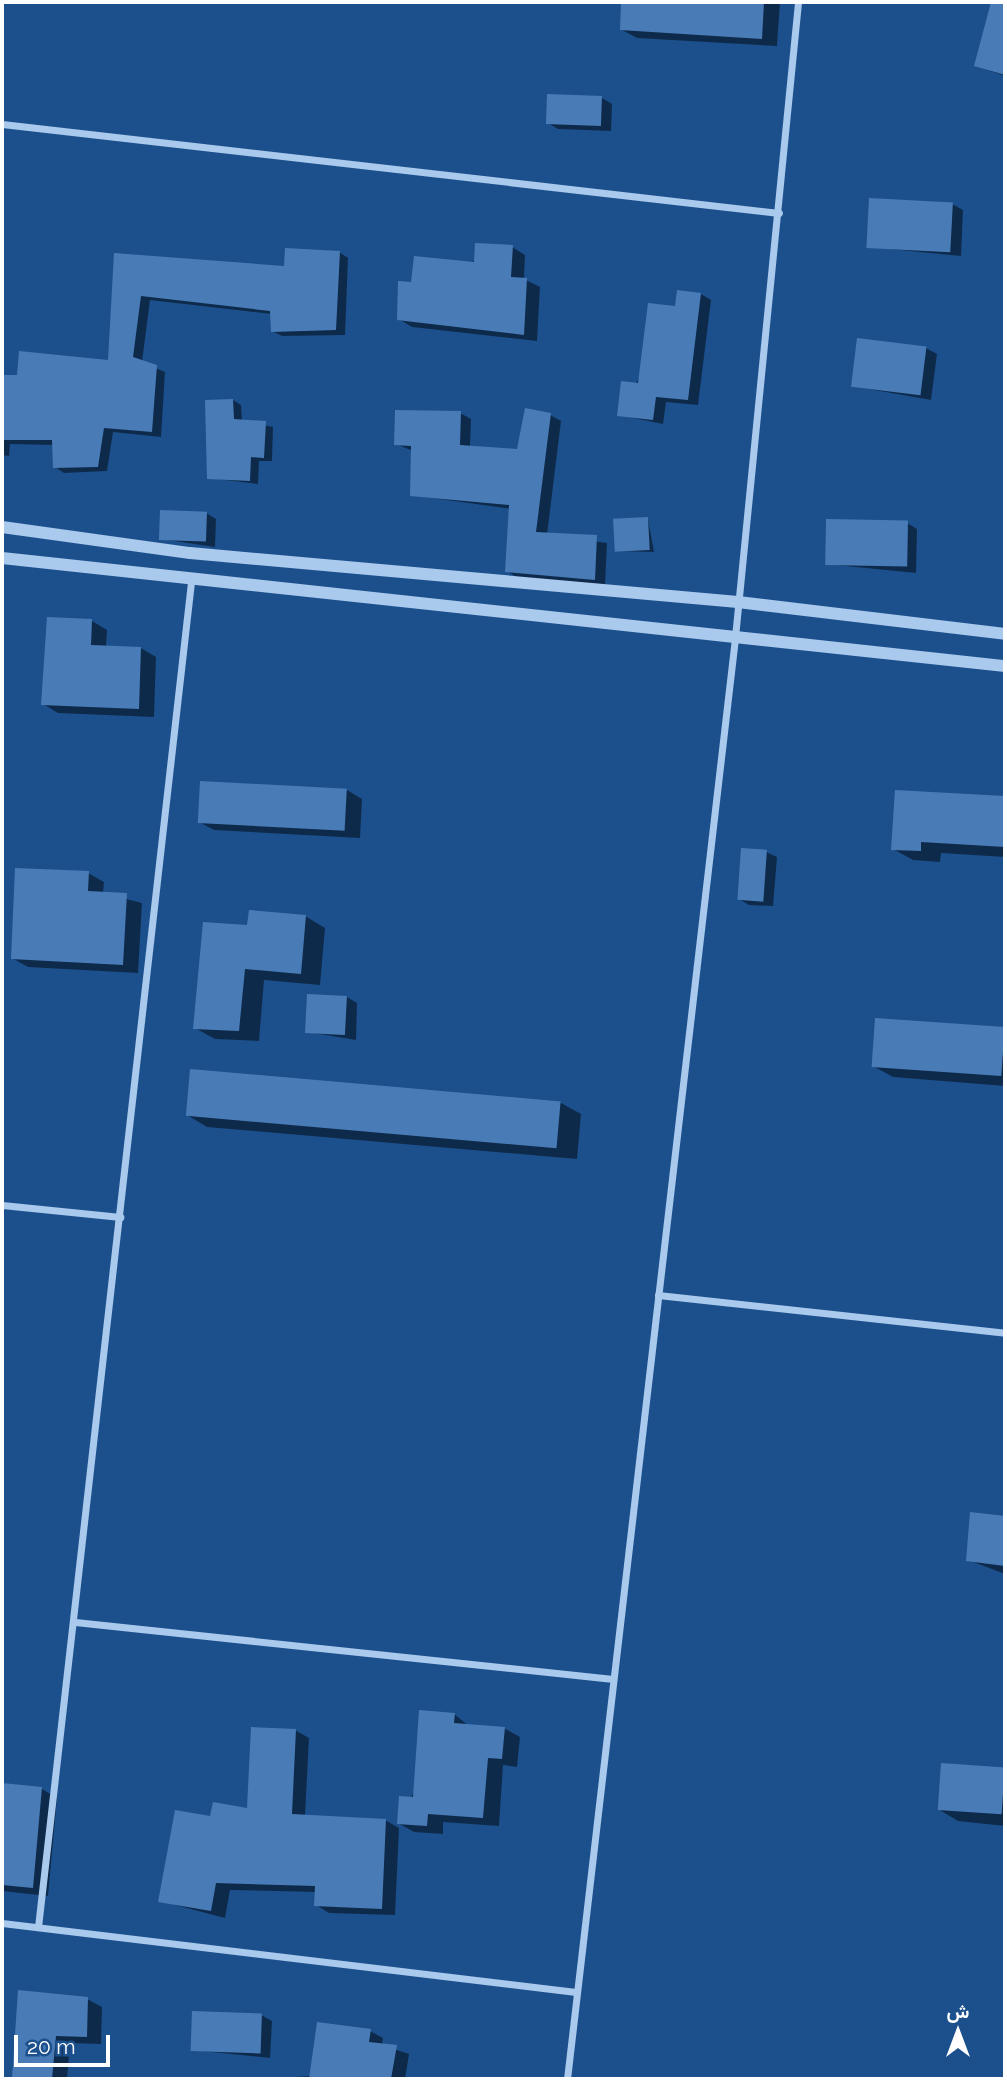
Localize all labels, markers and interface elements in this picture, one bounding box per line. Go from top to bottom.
north arrow [923,1997,993,2067]
text: ش [947,2000,969,2022]
scale bar [18,2022,114,2066]
text: 20 m [27,2034,75,2059]

